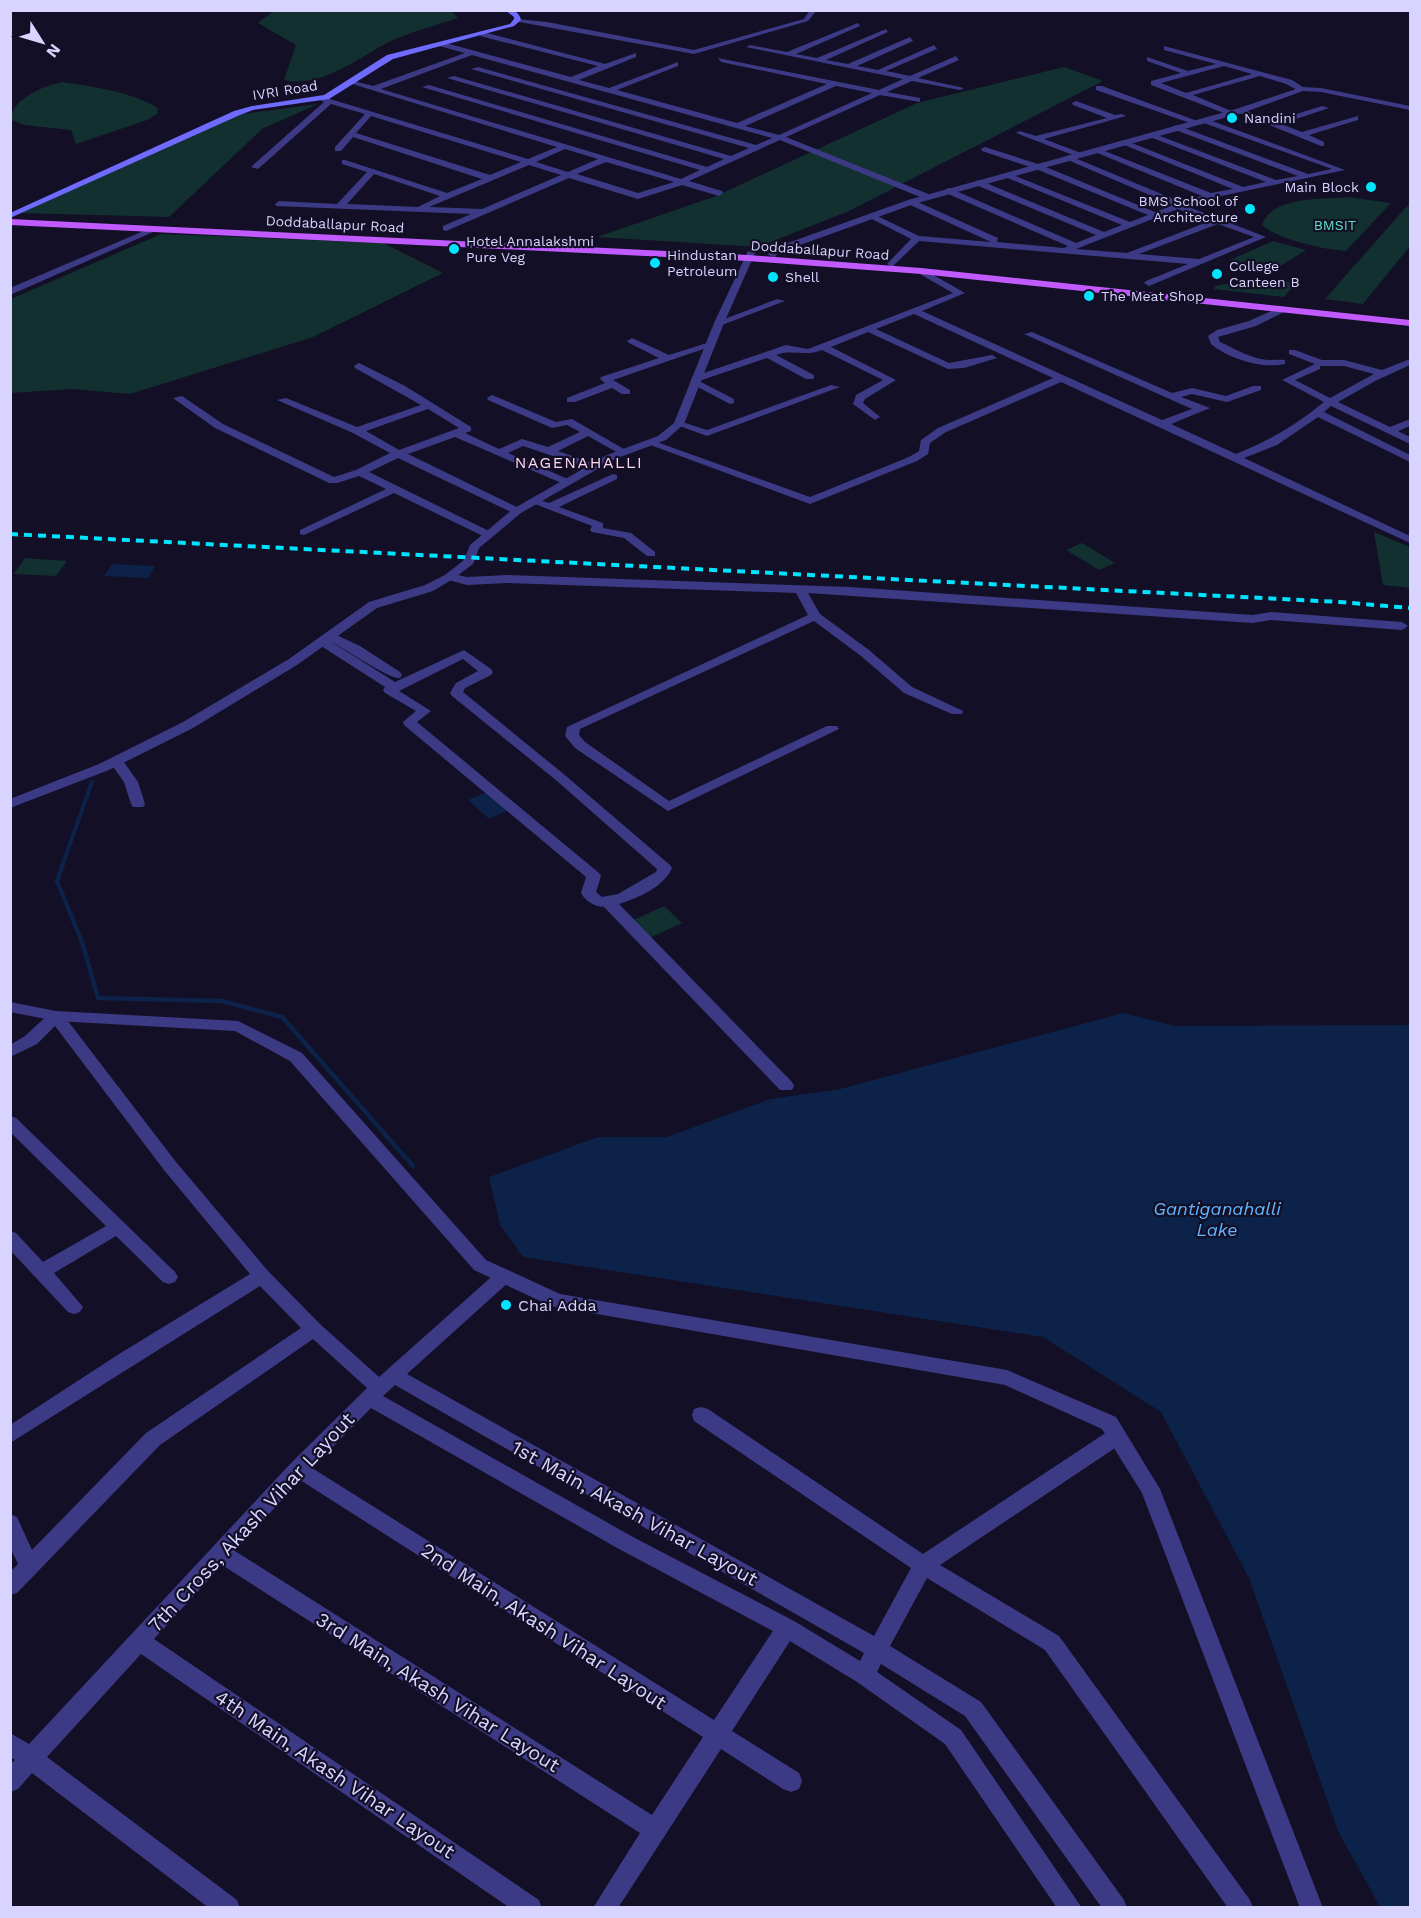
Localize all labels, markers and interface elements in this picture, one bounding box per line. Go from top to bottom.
north arrow [12,12,72,72]
text: N [42,40,65,61]
street label: IVRI Road [251,77,319,103]
place label: Nandini [1244,110,1296,126]
marker: Nandini [1225,111,1239,125]
place label: Main Block [1284,179,1359,195]
marker: Main Block [1364,180,1378,194]
place label: BMS School of Architecture [1139,193,1238,225]
marker: BMS School of Architecture [1243,202,1257,216]
street label: Doddaballapur Road [265,212,405,236]
park label: BMSIT [1314,217,1357,233]
place label: Hotel Annalakshmi Pure Veg [466,233,594,265]
street label: Doddaballapur Road [750,237,890,263]
marker: Hotel Annalakshmi Pure Veg [447,242,461,256]
place label: Hindustan Petroleum [667,247,737,279]
marker: Hindustan Petroleum [648,256,662,270]
place label: College Canteen B [1229,258,1300,290]
marker: College Canteen B [1210,267,1224,281]
place label: Shell [785,269,820,285]
marker: Shell [766,270,780,284]
place label: The Meat Shop [1101,288,1204,304]
marker: The Meat Shop [1082,289,1096,303]
district label: NAGENAHALLI [515,453,643,472]
water label: Gantiganahalli Lake [1153,1198,1282,1240]
place label: Chai Adda [518,1296,597,1315]
marker: Chai Adda [499,1298,513,1312]
street label: 7th Cross, Akash Vihar Layout [143,1407,360,1637]
street label: 1st Main, Akash Vihar Layout [508,1435,763,1591]
street label: 2nd Main, Akash Vihar Layout [417,1538,672,1715]
street label: 3rd Main, Akash Vihar Layout [312,1607,565,1778]
street label: 4th Main, Akash Vihar Layout [211,1685,460,1864]

